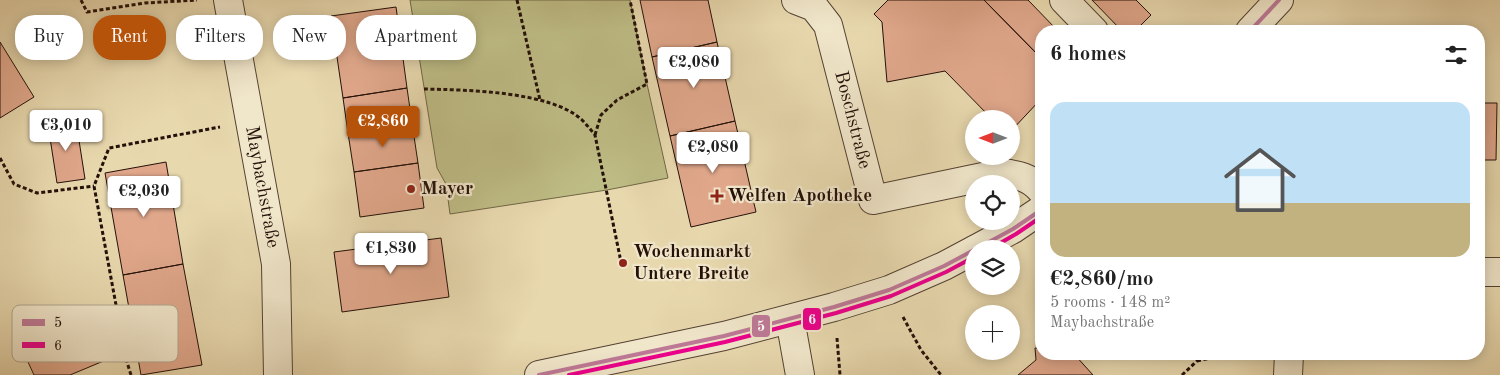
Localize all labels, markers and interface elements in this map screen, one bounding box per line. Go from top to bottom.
chip: Buy [15,15,83,60]
chip: Rent [93,15,166,60]
chip: Filters [176,15,263,60]
chip: New [273,15,346,60]
chip: Apartment [356,15,476,60]
icon: filters [1442,41,1470,69]
text: 6 homes [1050,44,1126,65]
pin: €2,080 [653,46,735,89]
text: €2,080 [669,55,719,71]
street label: Boschstraße [831,69,874,171]
pin: €2,860 [342,106,424,148]
pin: €3,010 [25,110,107,152]
north arrow [965,110,1020,165]
map controls [965,110,1020,360]
text: €2,860 [358,114,408,130]
text: €3,010 [41,118,91,134]
street label: Maybachstraße [242,124,282,249]
pin: €2,080 [672,132,754,174]
icon: home [1215,135,1305,225]
text: €2,080 [688,140,738,156]
button: locate [965,175,1020,230]
pin: €2,030 [103,176,185,218]
place label: Mayer [421,180,473,199]
marker: Mayer [405,183,417,195]
text: €2,030 [119,184,169,200]
place label: Welfen Apotheke [727,187,872,206]
marker: Welfen Apotheke [711,190,723,202]
pin: €1,830 [350,232,432,275]
button: layers [965,240,1020,295]
text: €1,830 [366,241,416,257]
place label: Wochenmarkt Untere Breite [633,243,751,284]
marker: Wochenmarkt Untere Breite [617,257,629,269]
text: €2,860/mo [1050,269,1154,290]
text: 5 rooms · 148 m² [1050,295,1170,311]
legend [12,305,178,362]
button: + [965,305,1020,360]
line badge: 6 [802,307,822,331]
text: 6 [808,313,816,327]
line badge: 5 [751,314,771,338]
text: Maybachstraße [1050,315,1154,331]
text: 5 [54,316,62,330]
text: 5 [757,320,765,334]
text: 6 [54,339,62,353]

